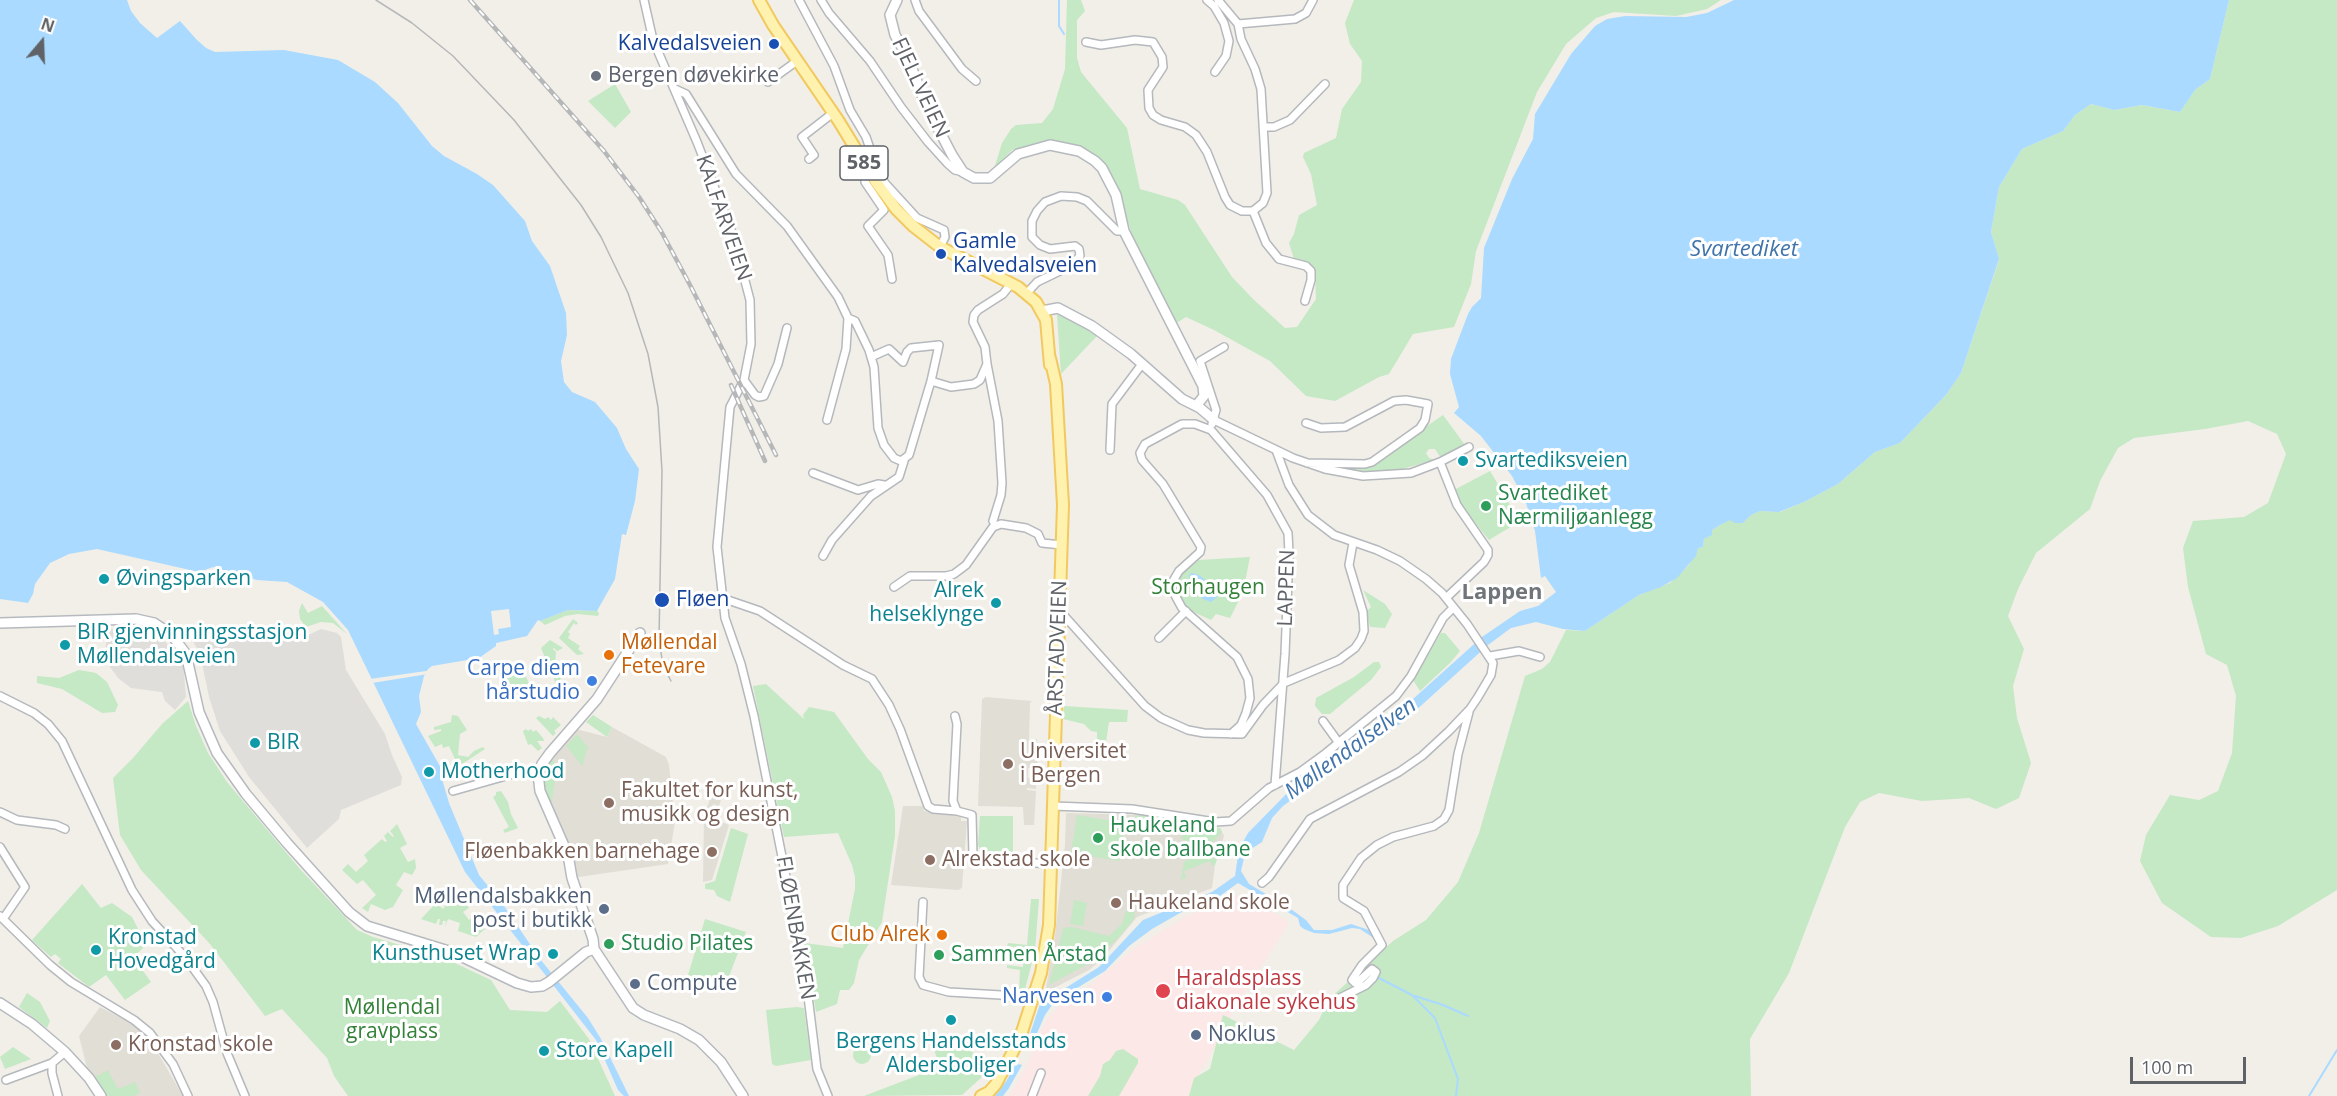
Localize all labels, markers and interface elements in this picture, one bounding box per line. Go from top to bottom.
north arrow [12,12,72,72]
text: N [38,12,58,37]
place label: Kalvedalsveien [618,31,762,57]
street label: FJELLVEIEN [886,34,954,142]
marker: Kalvedalsveien [767,37,781,51]
place label: Bergen døvekirke [608,63,779,89]
marker: Bergen døvekirke [589,69,603,83]
road number: 585 [840,146,888,180]
street label: KALFARVEIEN [690,152,756,284]
place label: Gamle Kalvedalsveien [953,229,1097,279]
water label: Svartediket [1690,237,1798,263]
marker: Gamle Kalvedalsveien [934,247,948,261]
place label: Svartediksveien [1475,448,1628,474]
marker: Svartediksveien [1456,454,1470,468]
place label: Svartediket Nærmiljøanlegg [1498,481,1653,531]
marker: Svartediket Nærmiljøanlegg [1479,499,1493,513]
street label: LAPPEN [1273,549,1301,627]
place label: Øvingsparken [116,566,251,592]
marker: Øvingsparken [97,572,111,586]
park label: Storhaugen [1151,575,1265,601]
place label: Alrek helseklynge [869,578,984,628]
street label: ÅRSTADVEIEN [1043,580,1073,716]
district label: Lappen [1461,580,1543,606]
place label: Fløen [676,587,729,613]
marker: Fløen [653,591,671,609]
marker: Alrek helseklynge [989,596,1003,610]
place label: BIR gjenvinningsstasjon Møllendalsveien [77,620,307,670]
place label: Møllendal Fetevare [621,630,718,680]
marker: BIR gjenvinningsstasjon Møllendalsveien [58,638,72,652]
marker: Møllendal Fetevare [602,648,616,662]
place label: Carpe diem hårstudio [467,656,580,706]
marker: Carpe diem hårstudio [585,674,599,688]
water label: Møllendalselven [1280,692,1422,806]
place label: BIR [267,730,299,756]
marker: BIR [248,736,262,750]
place label: Universitet i Bergen [1020,739,1126,789]
marker: Universitet i Bergen [1001,757,1015,771]
place label: Motherhood [441,759,564,785]
marker: Motherhood [422,765,436,779]
place label: Fakultet for kunst, musikk og design [621,778,798,828]
marker: Fakultet for kunst, musikk og design [602,796,616,810]
place label: Haukeland skole ballbane [1110,813,1251,863]
marker: Haukeland skole ballbane [1091,831,1105,845]
place label: Fløenbakken barnehage [464,839,700,865]
marker: Fløenbakken barnehage [705,845,719,859]
place label: Alrekstad skole [942,847,1090,873]
marker: Alrekstad skole [923,853,937,867]
street label: FLØENBAKKEN [770,854,820,1002]
place label: Møllendalsbakken post i butikk [414,884,592,934]
place label: Haukeland skole [1128,890,1290,916]
marker: Haukeland skole [1109,896,1123,910]
marker: Møllendalsbakken post i butikk [597,902,611,916]
place label: Club Alrek [830,922,930,948]
place label: Kronstad Hovedgård [108,925,216,975]
marker: Club Alrek [935,928,949,942]
place label: Studio Pilates [621,931,753,957]
marker: Studio Pilates [602,937,616,951]
place label: Kunsthuset Wrap [372,941,541,967]
place label: Sammen Årstad [951,942,1107,968]
marker: Kronstad Hovedgård [89,943,103,957]
marker: Kunsthuset Wrap [546,947,560,961]
marker: Sammen Årstad [932,948,946,962]
place label: Haraldsplass diakonale sykehus [1176,966,1356,1016]
place label: Compute [647,971,737,997]
marker: Compute [628,977,642,991]
marker: Haraldsplass diakonale sykehus [1154,982,1172,1000]
place label: Narvesen [1002,984,1095,1010]
marker: Narvesen [1100,990,1114,1004]
park label: Møllendal gravplass [344,995,440,1045]
marker: Bergens Handelsstands Aldersboliger [944,1013,958,1027]
place label: Noklus [1208,1022,1276,1048]
marker: Noklus [1189,1028,1203,1042]
place label: Bergens Handelsstands Aldersboliger [836,1029,1066,1079]
place label: Kronstad skole [128,1032,273,1058]
marker: Kronstad skole [109,1038,123,1052]
place label: Store Kapell [556,1038,673,1064]
marker: Store Kapell [537,1044,551,1058]
scale bar [2133,1045,2248,1083]
text: 100 m [2141,1055,2193,1079]

